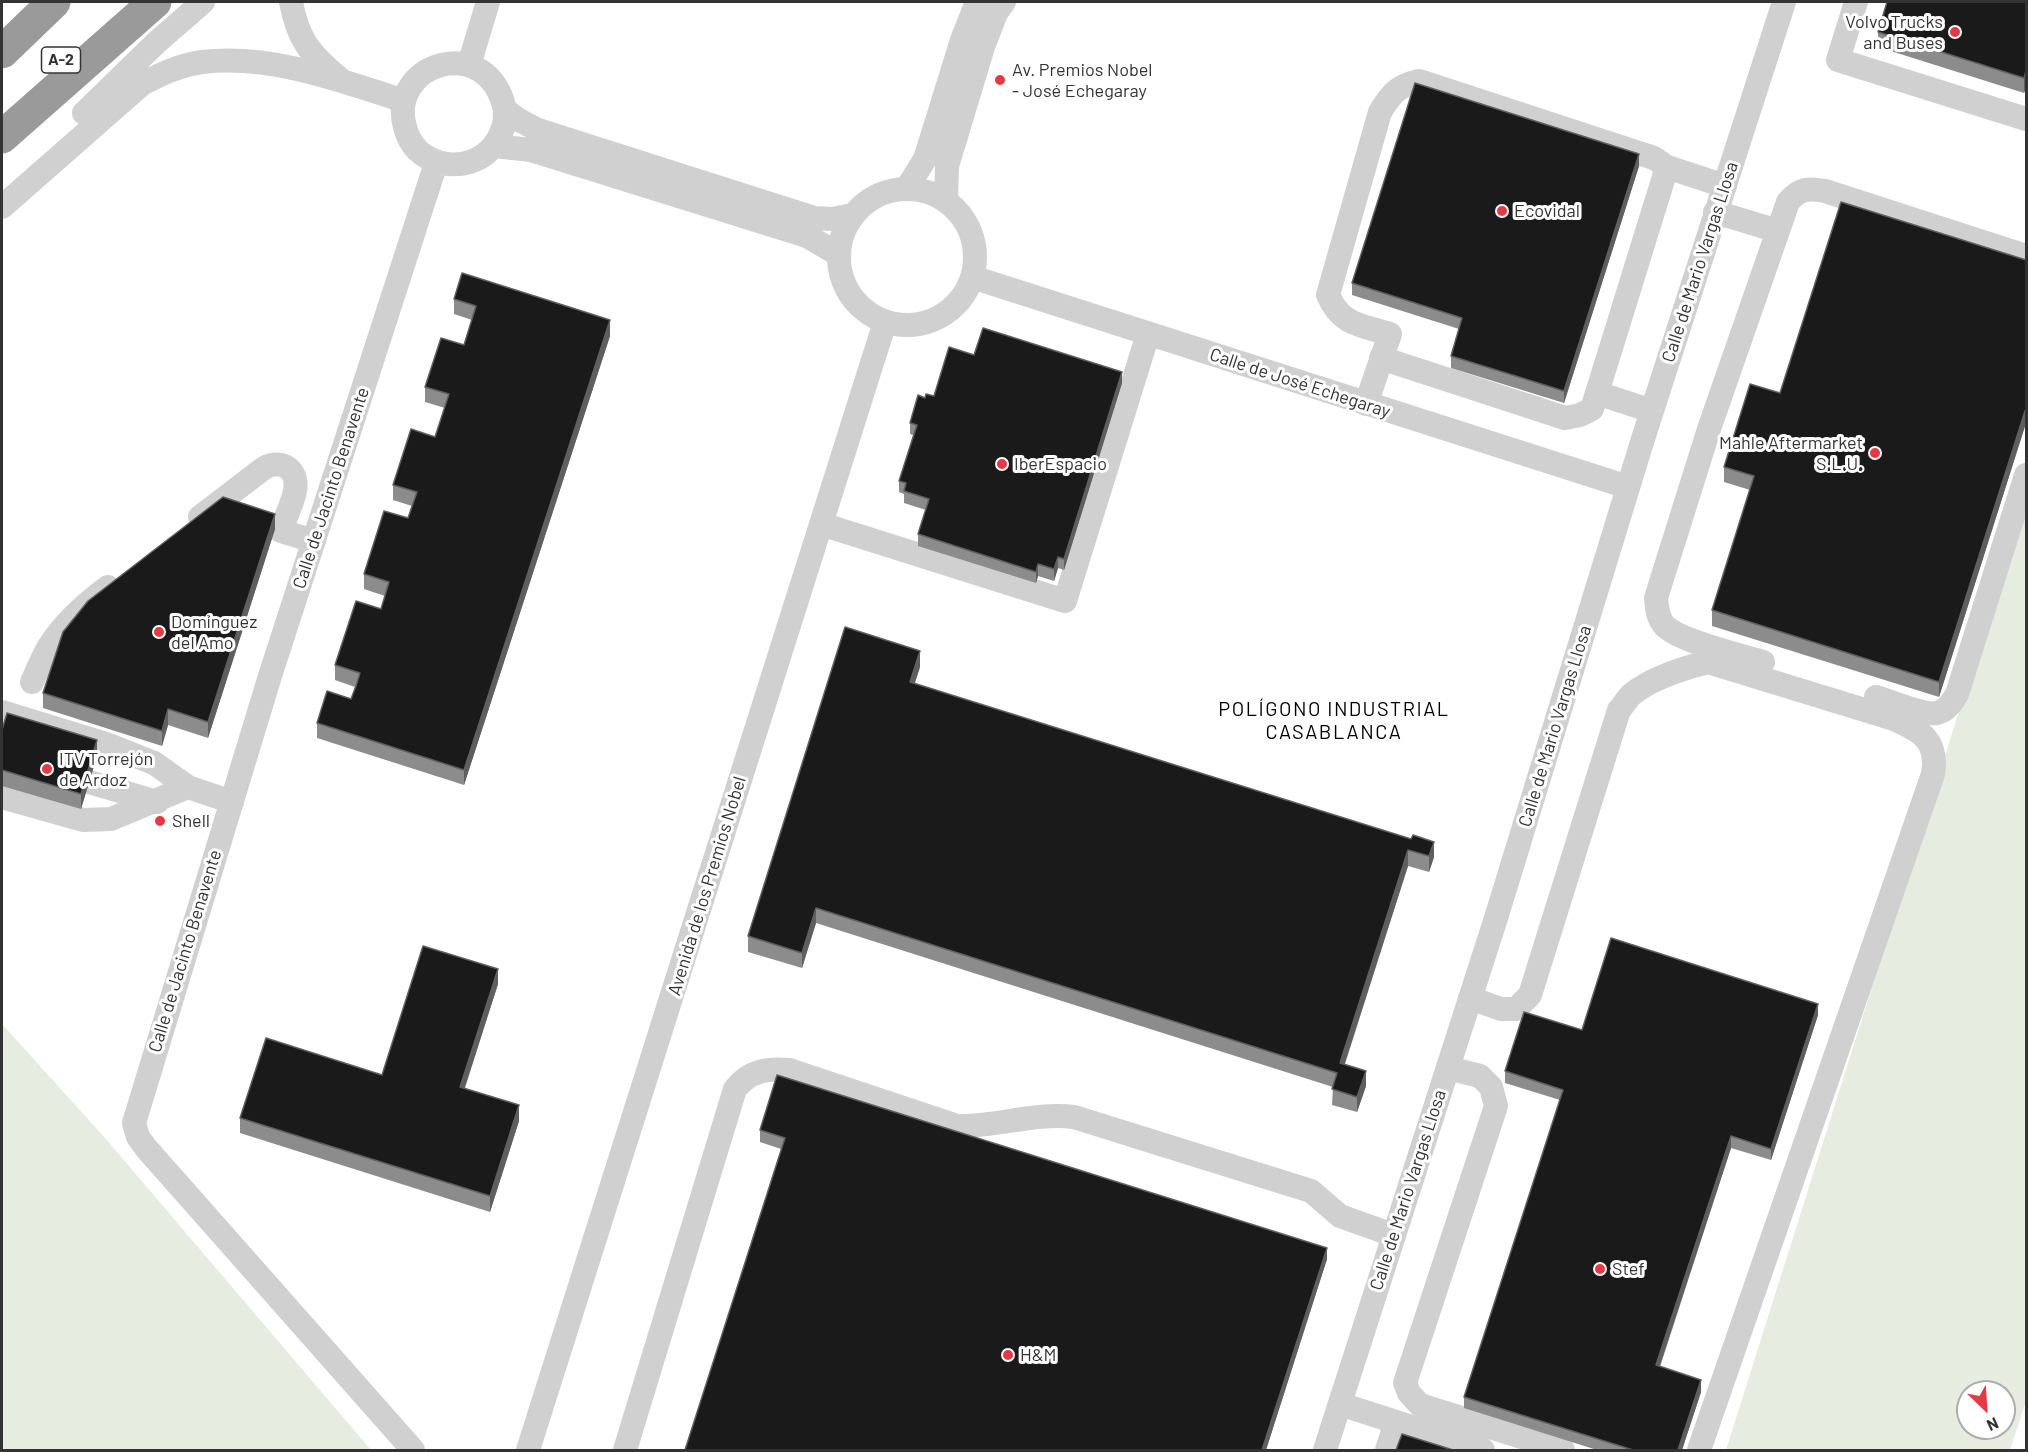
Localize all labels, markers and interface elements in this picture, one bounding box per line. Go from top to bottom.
place label: Volvo Trucks and Buses [1845,11,1943,54]
marker: Volvo Trucks and Buses [1948,25,1962,39]
road number: A-2 [42,47,80,73]
place label: Av. Premios Nobel - José Echegaray [1012,59,1152,101]
marker: Av. Premios Nobel - José Echegaray [993,73,1007,87]
street label: Calle de Mario Vargas Llosa [1657,159,1743,365]
place label: Ecovidal [1514,200,1580,222]
marker: Ecovidal [1495,204,1509,218]
street label: Calle de José Echegaray [1207,344,1393,422]
street label: Calle de Jacinto Benavente [288,385,374,591]
place label: Mahle Aftermarket S.L.U. [1719,432,1863,474]
marker: Mahle Aftermarket S.L.U. [1868,446,1882,460]
place label: IberEspacio [1014,453,1107,475]
marker: IberEspacio [995,457,1009,471]
place label: Domínguez del Amo [171,611,257,654]
street label: Calle de Mario Vargas Llosa [1514,623,1596,829]
marker: Domínguez del Amo [152,625,166,639]
district label: POLÍGONO INDUSTRIAL CASABLANCA [1218,697,1450,744]
place label: ITV Torrejón de Ardoz [59,748,153,790]
marker: ITV Torrejón de Ardoz [40,762,54,776]
street label: Avenida de los Premios Nobel [663,774,751,998]
place label: Shell [172,810,210,832]
marker: Shell [153,814,167,828]
street label: Calle de Jacinto Benavente [144,847,226,1055]
street label: Calle de Mario Vargas Llosa [1365,1087,1451,1293]
place label: Stef [1612,1258,1645,1280]
marker: Stef [1593,1262,1607,1276]
place label: H&M [1020,1344,1056,1366]
marker: H&M [1001,1348,1015,1362]
north arrow [1956,1380,2016,1440]
text: N [1984,1414,2002,1436]

